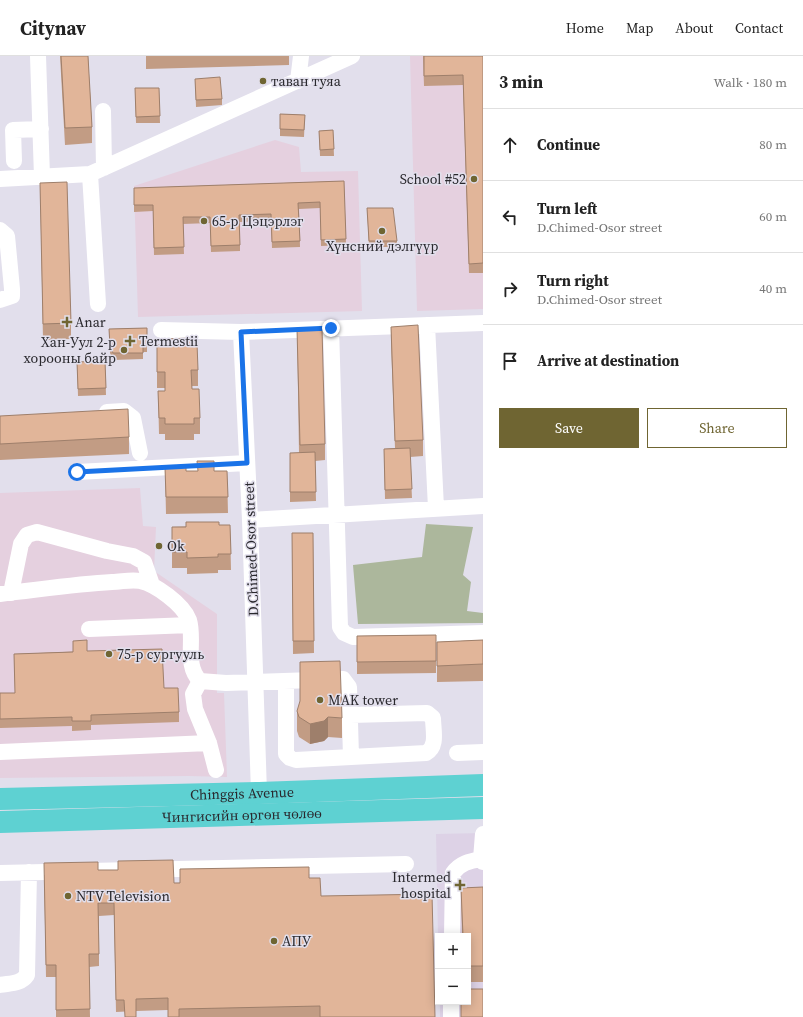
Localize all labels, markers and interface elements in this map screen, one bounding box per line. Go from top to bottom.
text: Citynav [20,15,86,41]
text: Home [566,18,604,38]
text: Map [626,18,653,38]
text: About [675,18,713,38]
text: Contact [735,18,783,38]
text: 3 min [499,70,543,94]
place label: таван туяа [271,71,342,91]
text: Walk · 180 m [714,74,787,91]
marker: таван туяа [258,76,268,86]
icon: ahead [499,134,521,156]
text: Continue [537,134,600,155]
text: 80 m [759,136,787,153]
place label: School #52 [400,169,466,189]
marker: School #52 [469,174,479,184]
text: Turn left [537,198,597,219]
icon: left [499,206,521,228]
text: 60 m [759,208,787,225]
place label: 65-р Цэцэрлэг [212,211,303,231]
marker: 65-р Цэцэрлэг [199,216,209,226]
text: D.Chimed-Osor street [537,219,662,236]
marker: Хүнсний дэлгүүр [377,226,387,236]
place label: Хүнсний дэлгүүр [326,236,438,256]
text: Turn right [537,270,609,291]
icon: right [499,278,521,300]
text: 40 m [759,280,787,297]
text: D.Chimed-Osor street [537,291,662,308]
place label: Anar [75,312,106,332]
marker: Anar [62,317,72,327]
route end [322,319,340,337]
place label: Termestii [139,331,198,351]
place label: Хан-Уул 2-р хорооны байр [24,332,116,368]
marker: Termestii [124,335,136,347]
marker: Хан-Уул 2-р хорооны байр [119,345,129,355]
icon: arrive [499,350,521,372]
text: Arrive at destination [537,350,679,371]
button: Save [499,408,639,448]
button: Share [647,408,787,448]
route start [68,463,86,481]
street label: D.Chimed-Osor street [239,481,263,617]
place label: Ok [167,536,185,556]
marker: Ok [154,541,164,551]
place label: 75-р сургууль [117,644,204,664]
marker: 75-р сургууль [104,649,114,659]
place label: MAK tower [328,690,398,710]
marker: MAK tower [315,695,325,705]
street label: Chinggis Avenue [190,782,294,805]
street label: Чингисийн өргөн чөлөө [162,803,323,827]
place label: Intermed hospital [392,867,451,903]
marker: Intermed hospital [454,879,466,891]
place label: NTV Television [76,886,170,906]
marker: NTV Television [63,891,73,901]
place label: АПУ [282,931,312,951]
map controls [435,933,471,1005]
button: + [435,933,471,969]
marker: АПУ [269,936,279,946]
button: − [435,969,471,1005]

